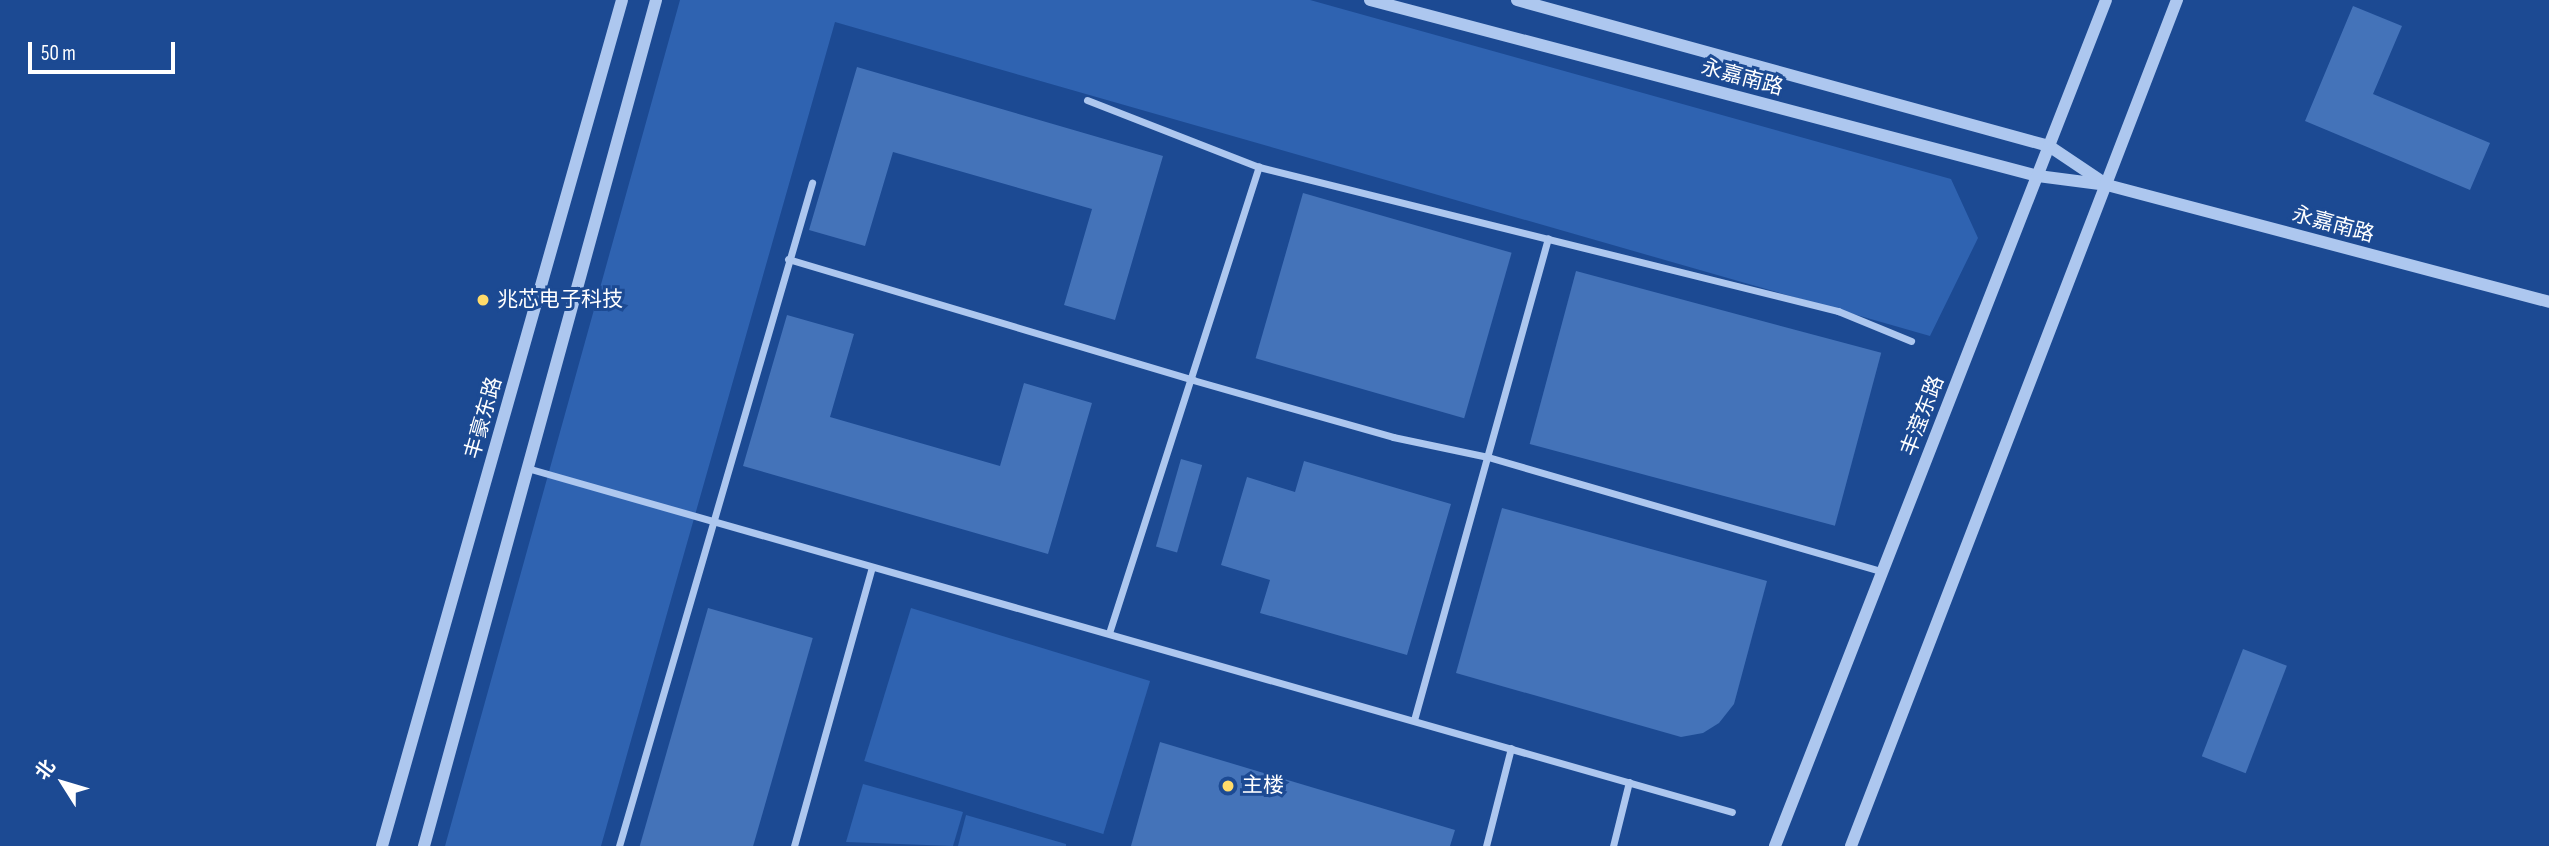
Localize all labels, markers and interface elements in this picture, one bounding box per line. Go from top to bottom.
scale bar [32,28,178,72]
text: 50 m [41,41,76,66]
street label: 永嘉南路 [1698,55,1786,101]
street label: 永嘉南路 [2289,202,2377,248]
place label: 兆芯电子科技 [497,287,623,313]
marker: 兆芯电子科技 [475,292,491,308]
street label: 丰滢东路 [1896,372,1950,460]
street label: 丰豪东路 [460,374,508,462]
north arrow [28,748,98,818]
text: 北 [31,756,61,785]
place label: 主楼 [1242,773,1284,799]
marker: 主楼 [1220,778,1236,794]

